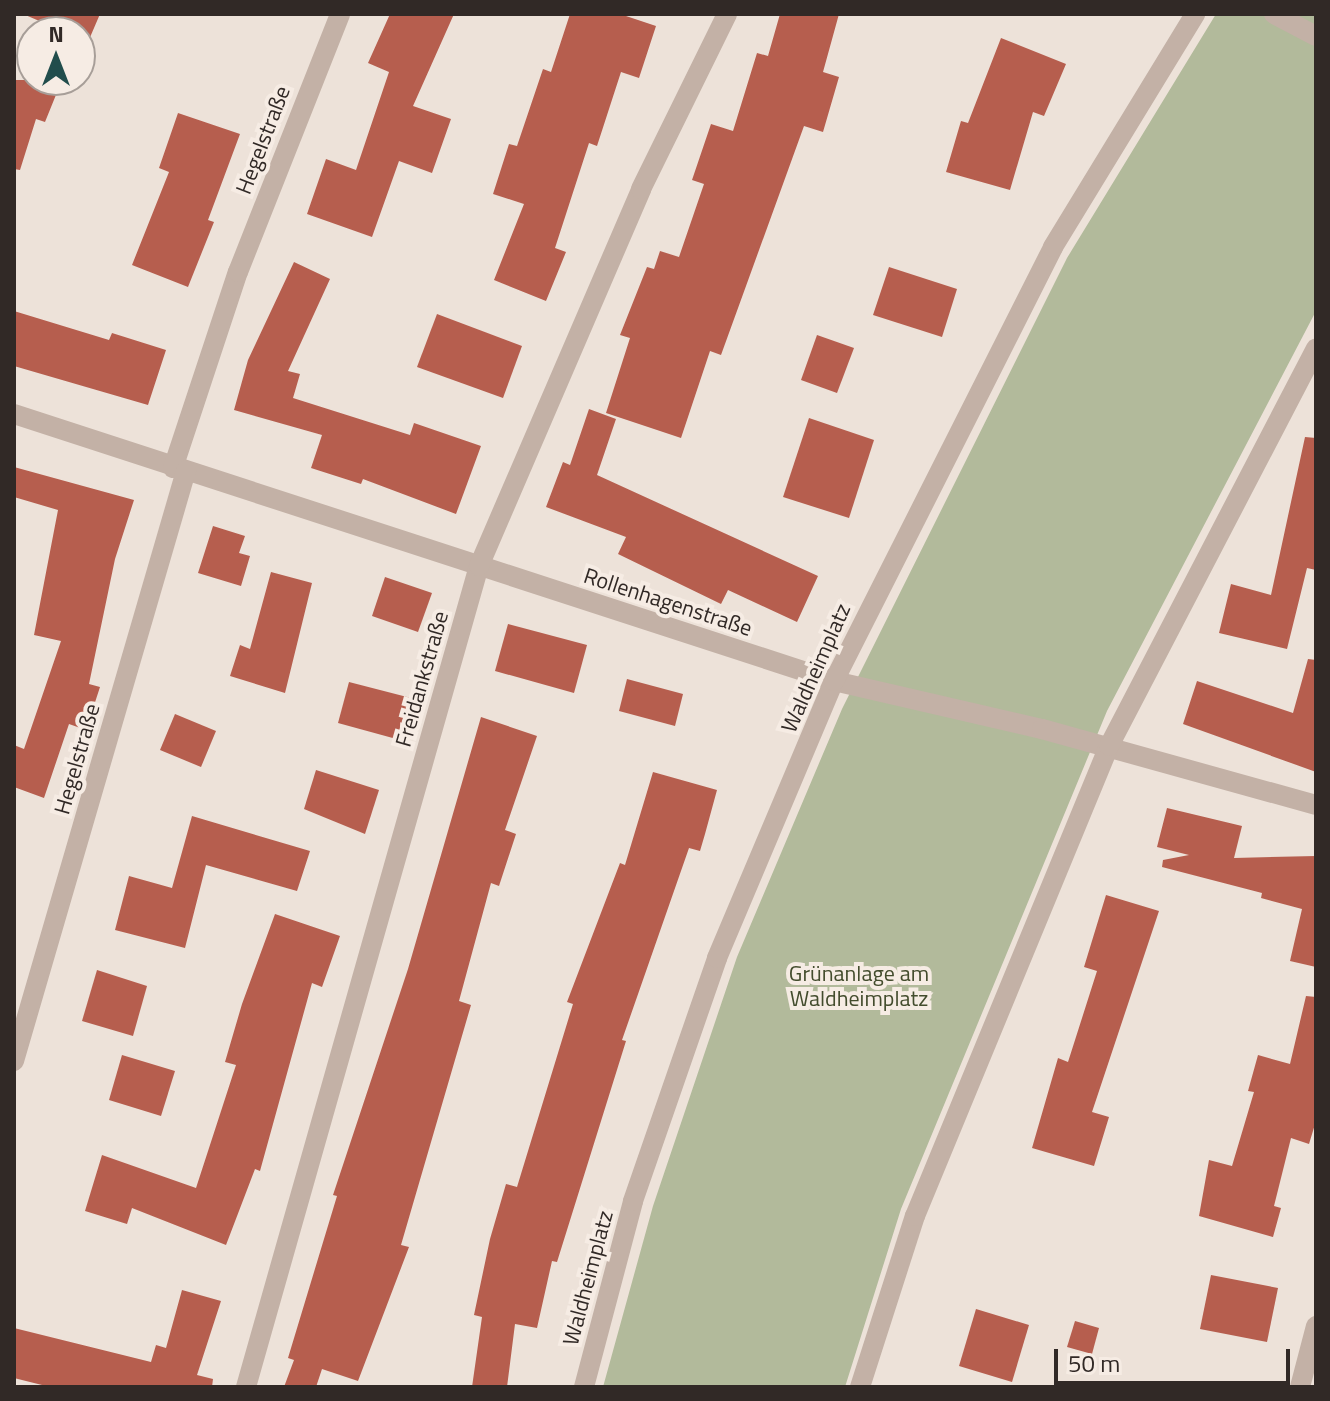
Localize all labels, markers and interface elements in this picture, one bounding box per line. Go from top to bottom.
north arrow [16,16,96,96]
text: N [48,17,64,51]
street label: Hegelstraße [230,82,296,198]
street label: Rollenhagenstraße [580,562,756,642]
street label: Waldheimplatz [776,599,856,737]
street label: Freidankstraße [390,608,454,750]
street label: Hegelstraße [49,701,105,817]
park label: Grünanlage am Waldheimplatz [789,960,929,1012]
street label: Waldheimplatz [557,1208,619,1348]
scale bar [1058,1333,1294,1383]
text: 50 m [1068,1345,1120,1381]

